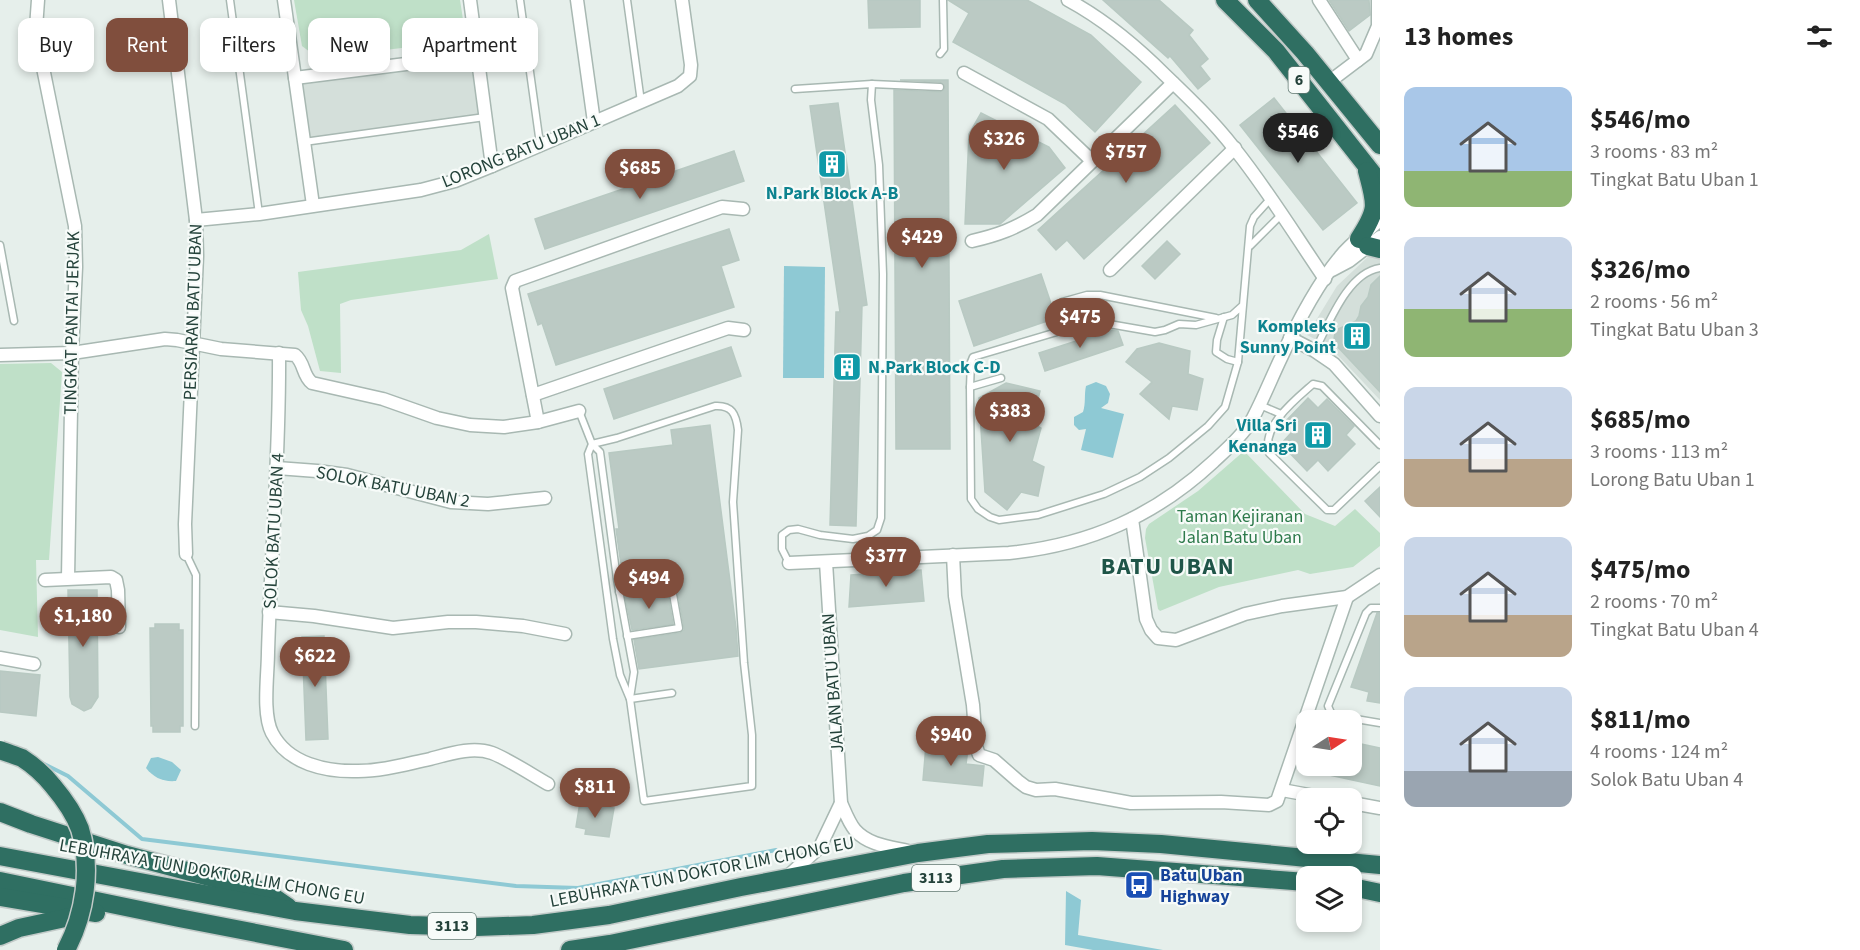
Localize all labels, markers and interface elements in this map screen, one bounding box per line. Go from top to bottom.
chip: Buy [18,18,94,72]
chip: Rent [106,18,188,72]
chip: Filters [200,18,296,72]
chip: New [308,18,390,72]
chip: Apartment [402,18,538,72]
text: 13 homes [1404,18,1513,55]
icon: filters [1803,20,1836,53]
road number: 6 [1288,67,1310,93]
text: $546/mo [1590,101,1690,138]
street label: LORONG BATU UBAN 1 [438,108,604,194]
icon: home [1452,111,1524,183]
pin: $546 [1262,113,1334,164]
text: $546 [1277,118,1319,146]
pin: $326 [968,120,1040,171]
text: $326 [983,125,1025,153]
pin: $757 [1090,133,1162,184]
text: $757 [1105,138,1147,166]
text: 3 rooms · 83 m² [1590,138,1718,166]
building icon: N.Park Block A-B [816,148,848,180]
pin: $685 [604,149,676,200]
text: $685 [619,154,661,182]
text: Tingkat Batu Uban 1 [1590,166,1759,194]
place label: N.Park Block A-B [766,181,898,206]
pin: $429 [886,218,958,269]
street label: PERSIARAN BATU UBAN [177,223,209,401]
text: $429 [901,223,943,251]
street label: TINGKAT PANTAI JERJAK [58,230,86,415]
text: $326/mo [1590,251,1690,288]
icon: home [1452,261,1524,333]
text: 2 rooms · 56 m² [1590,288,1718,316]
pin: $475 [1044,298,1116,349]
text: $475 [1059,303,1101,331]
place label: Kompleks Sunny Point [1240,314,1336,360]
text: Tingkat Batu Uban 3 [1590,316,1759,344]
building icon: Kompleks Sunny Point [1341,320,1373,352]
building icon: N.Park Block C-D [831,351,863,383]
place label: N.Park Block C-D [868,355,1001,380]
pin: $383 [974,392,1046,443]
text: $383 [989,397,1031,425]
text: $685/mo [1590,401,1690,438]
icon: home [1452,411,1524,483]
place label: Villa Sri Kenanga [1228,413,1297,459]
building icon: Villa Sri Kenanga [1302,419,1334,451]
text: 3 rooms · 113 m² [1590,438,1728,466]
street label: SOLOK BATU UBAN 4 [257,452,291,610]
street label: SOLOK BATU UBAN 2 [314,460,472,514]
text: Lorong Batu Uban 1 [1590,466,1755,494]
park label: Taman Kejiranan Jalan Batu Uban [1177,504,1303,550]
pin: $377 [850,537,922,588]
text: $377 [865,542,907,570]
district label: BATU UBAN [1101,549,1235,584]
text: $475/mo [1590,551,1690,588]
pin: $494 [613,559,685,610]
icon: home [1452,561,1524,633]
text: $494 [628,564,670,592]
text: 2 rooms · 70 m² [1590,588,1718,616]
pin: $1,180 [34,597,132,648]
text: $1,180 [54,602,112,630]
street label: JALAN BATU UBAN [816,612,850,754]
text: Tingkat Batu Uban 4 [1590,616,1759,644]
pin: $622 [279,637,351,688]
text: $622 [294,642,336,670]
text: $811/mo [1590,701,1690,738]
north arrow [1296,710,1362,776]
map controls [1296,710,1362,932]
icon: home [1452,711,1524,783]
pin: $940 [915,716,987,767]
text: $940 [930,721,972,749]
text: 4 rooms · 124 m² [1590,738,1728,766]
text: Solok Batu Uban 4 [1590,766,1743,794]
pin: $811 [559,768,631,819]
text: $811 [574,773,616,801]
button: locate [1296,788,1362,854]
street label: LEBUHRAYA TUN DOKTOR LIM CHONG EU [548,830,856,914]
street label: LEBUHRAYA TUN DOKTOR LIM CHONG EU [57,833,367,911]
place label: Batu Uban Highway [1160,863,1243,909]
road number: 3113 [912,865,960,891]
button: layers [1296,866,1362,932]
bus stop icon: Batu Uban Highway [1123,869,1155,901]
road number: 3113 [428,913,476,939]

